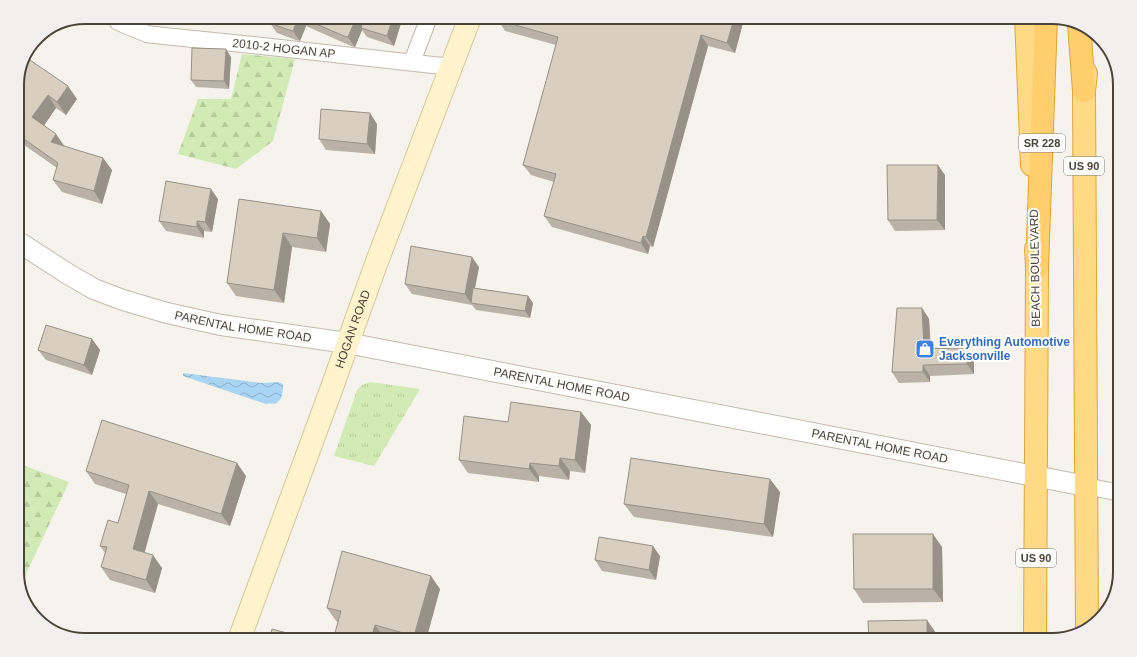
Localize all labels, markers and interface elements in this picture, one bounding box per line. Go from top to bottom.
street label: 2010-2 HOGAN AP [232,36,336,61]
road number: SR 228 [1019,134,1065,152]
road number: US 90 [1064,157,1104,175]
street label: BEACH BOULEVARD [1027,209,1043,327]
street label: HOGAN ROAD [332,288,373,370]
street label: PARENTAL HOME ROAD [173,308,313,345]
place label: Everything Automotive Jacksonville [939,335,1070,363]
shop icon: Everything Automotive Jacksonville [914,338,936,360]
street label: PARENTAL HOME ROAD [492,365,631,405]
street label: PARENTAL HOME ROAD [810,426,950,466]
road number: US 90 [1016,549,1056,567]

